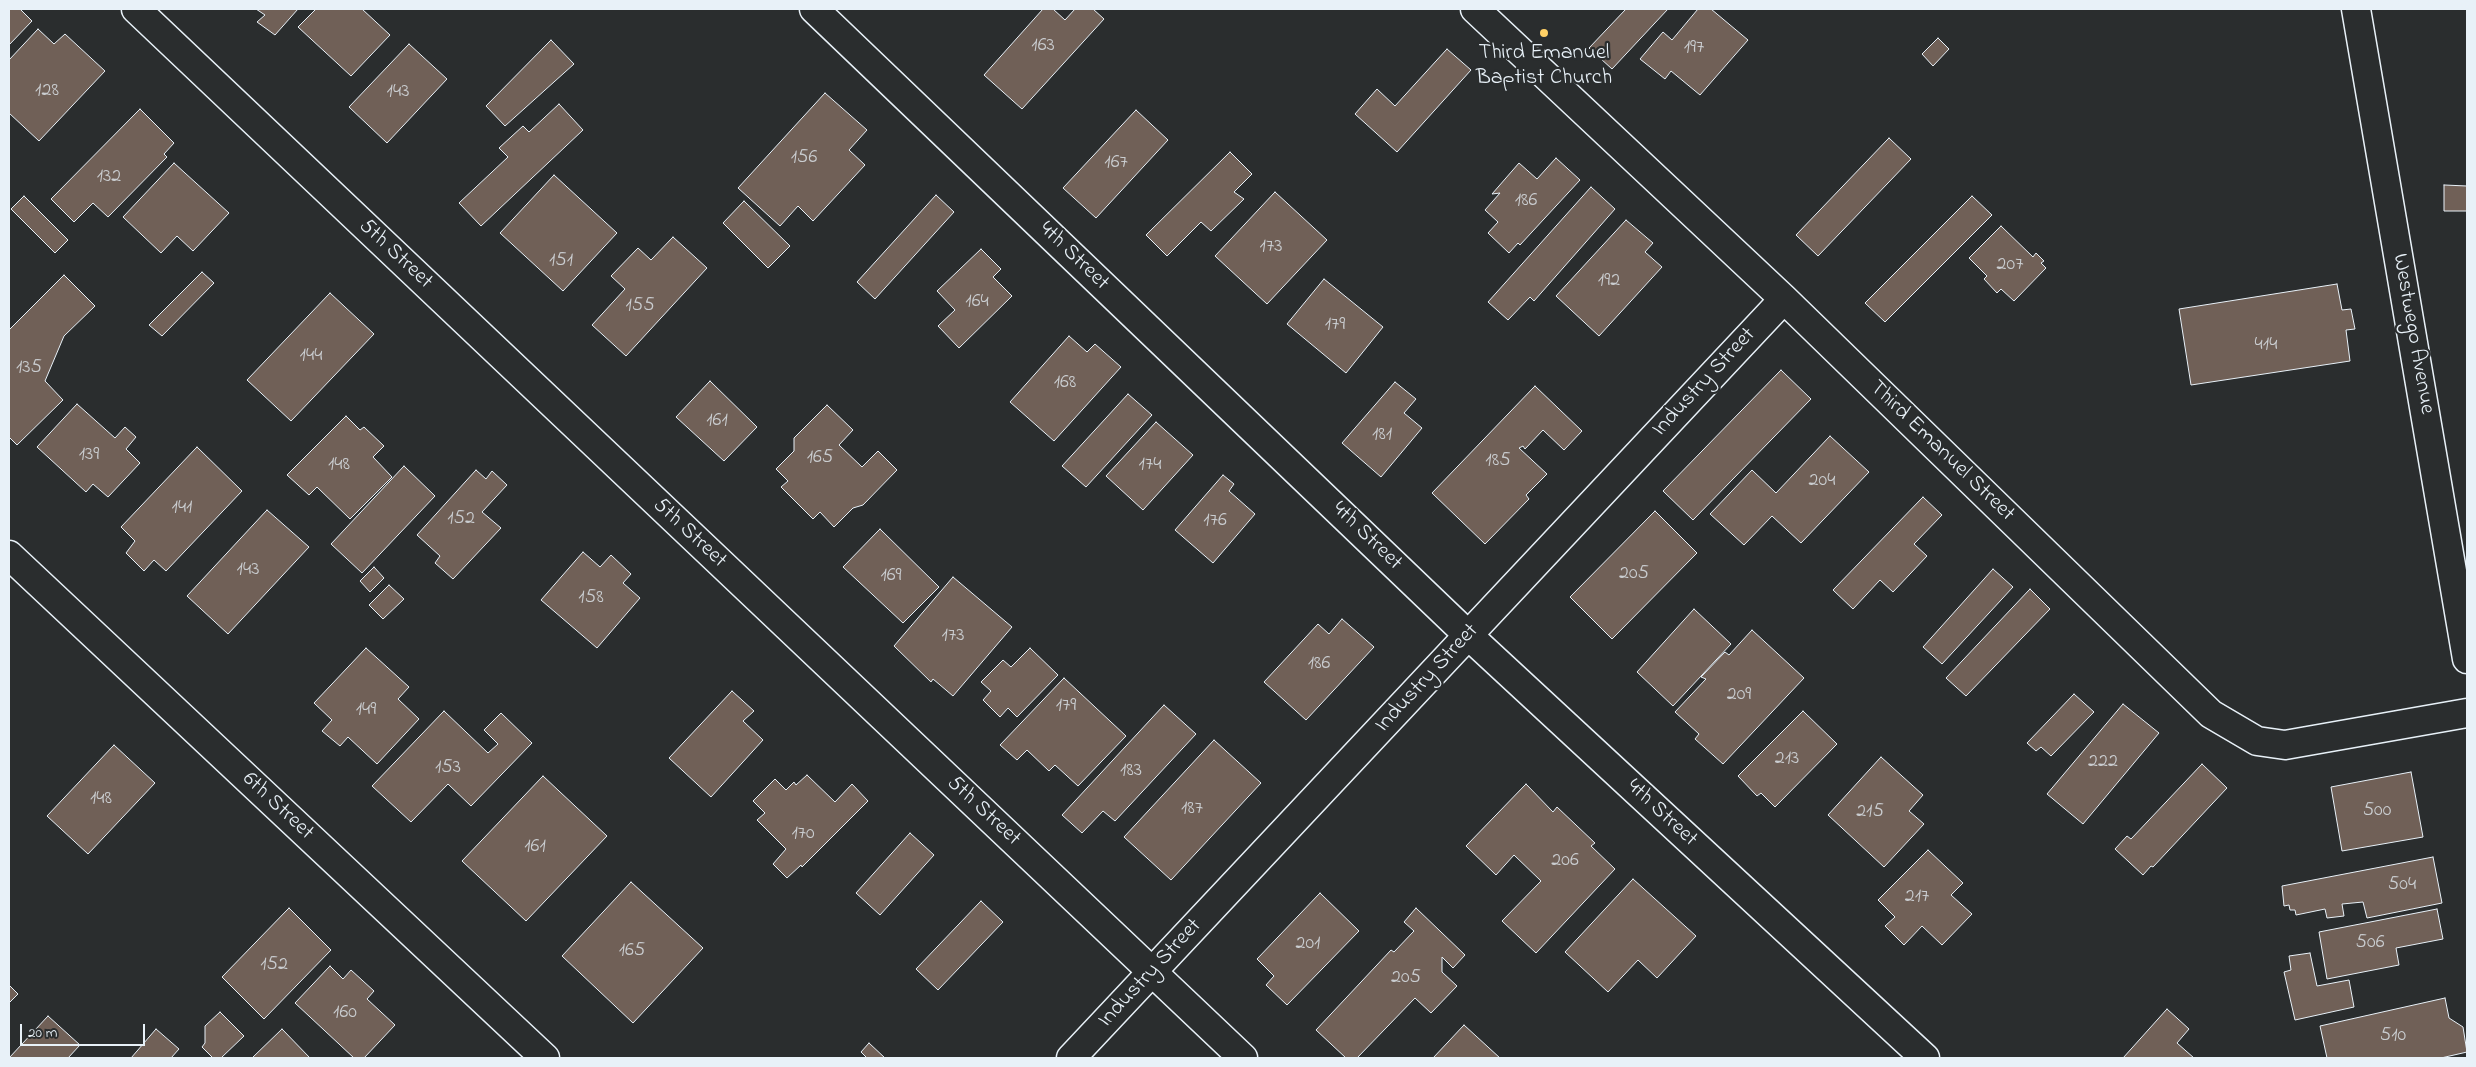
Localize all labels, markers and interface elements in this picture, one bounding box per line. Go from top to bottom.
marker: Third Emanuel Baptist Church [1538,27,1550,39]
house number: 163 [1031,35,1055,59]
house number: 197 [1684,37,1704,61]
place label: Third Emanuel Baptist Church [1476,41,1612,92]
house number: 128 [35,80,59,104]
house number: 143 [387,81,409,105]
house number: 156 [791,147,817,171]
house number: 167 [1104,152,1128,176]
house number: 132 [97,166,121,190]
house number: 186 [1515,190,1537,214]
street label: 5th Street [353,214,437,296]
street label: 4th Street [1032,217,1114,297]
house number: 173 [1260,236,1282,260]
house number: 151 [549,250,573,274]
street label: Westwego Avenue [2385,252,2439,416]
house number: 207 [1997,254,2023,278]
house number: 192 [1598,270,1620,294]
house number: 164 [965,291,989,315]
house number: 155 [625,295,655,319]
house number: 179 [1325,314,1345,338]
street label: Industry Street [1648,323,1762,443]
house number: 414 [2255,334,2277,358]
house number: 144 [300,345,322,369]
house number: 135 [16,357,42,381]
house number: 168 [1054,372,1076,396]
street label: Third Emanuel Street [1863,376,2019,528]
house number: 161 [706,410,728,434]
house number: 181 [1372,424,1392,448]
house number: 139 [79,444,99,468]
house number: 165 [807,447,833,471]
house number: 185 [1485,450,1511,474]
house number: 148 [328,454,350,478]
house number: 174 [1139,454,1161,478]
house number: 204 [1809,470,1835,494]
street label: 5th Street [647,493,731,575]
house number: 141 [172,497,192,521]
street label: 4th Street [1325,497,1407,577]
house number: 152 [447,508,475,532]
house number: 176 [1203,510,1227,534]
house number: 143 [237,559,259,583]
house number: 205 [1619,563,1649,587]
house number: 169 [880,565,902,589]
house number: 158 [578,587,604,611]
street label: Industry Street [1371,619,1485,739]
house number: 173 [942,625,964,649]
house number: 186 [1308,653,1330,677]
house number: 209 [1727,684,1751,708]
house number: 179 [1056,695,1076,719]
house number: 149 [356,699,376,723]
house number: 213 [1775,748,1799,772]
house number: 222 [2088,751,2118,775]
house number: 153 [435,757,461,781]
house number: 183 [1120,760,1142,784]
street label: 6th Street [236,767,318,847]
street label: 5th Street [941,771,1025,853]
street label: 4th Street [1620,774,1702,854]
house number: 148 [90,788,112,812]
house number: 187 [1181,798,1203,822]
house number: 500 [2363,800,2391,824]
house number: 215 [1856,801,1884,825]
house number: 170 [791,823,815,847]
house number: 161 [524,836,546,860]
house number: 206 [1551,850,1579,874]
house number: 504 [2388,874,2416,898]
house number: 217 [1905,886,1929,910]
street label: Industry Street [1094,914,1208,1034]
house number: 506 [2356,932,2384,956]
house number: 201 [1296,933,1320,957]
house number: 165 [619,940,645,964]
house number: 152 [260,954,288,978]
house number: 205 [1391,967,1421,991]
house number: 160 [333,1002,357,1026]
scale bar [22,1014,148,1046]
text: 20 m [28,1022,57,1044]
house number: 510 [2380,1025,2406,1049]

